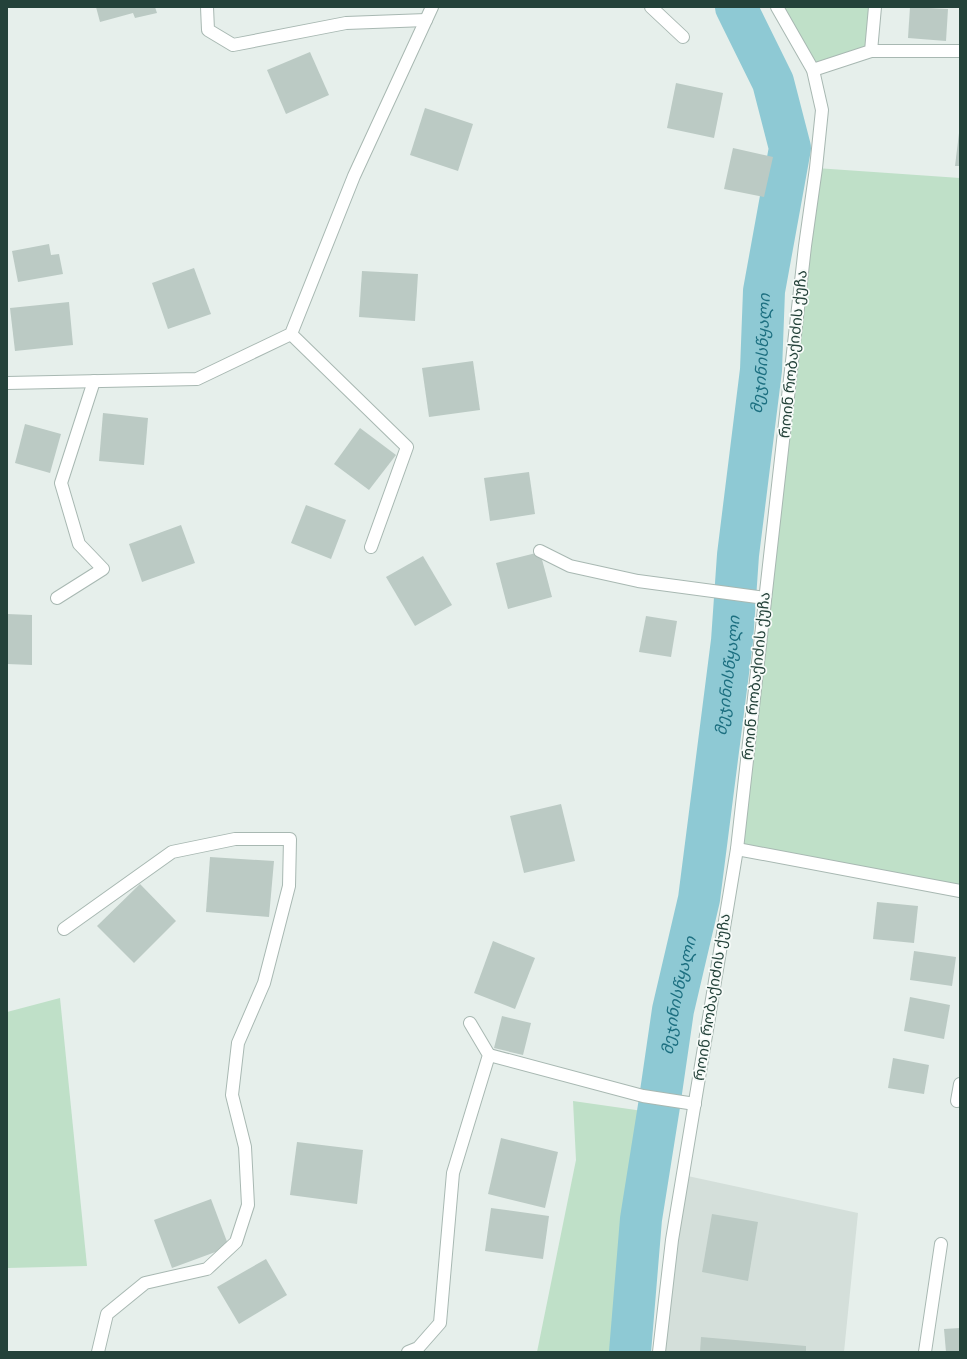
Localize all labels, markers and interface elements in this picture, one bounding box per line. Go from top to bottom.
street label: როინ რობაქიძის ქუჩა [774,269,811,439]
water label: მეჯინისწყალი [746,292,774,415]
street label: როინ რობაქიძის ქუჩა [737,591,774,761]
water label: მეჯინისწყალი [710,614,743,737]
street label: როინ რობაქიძის ქუჩა [689,912,734,1082]
water label: მეჯინისწყალი [657,934,699,1056]

